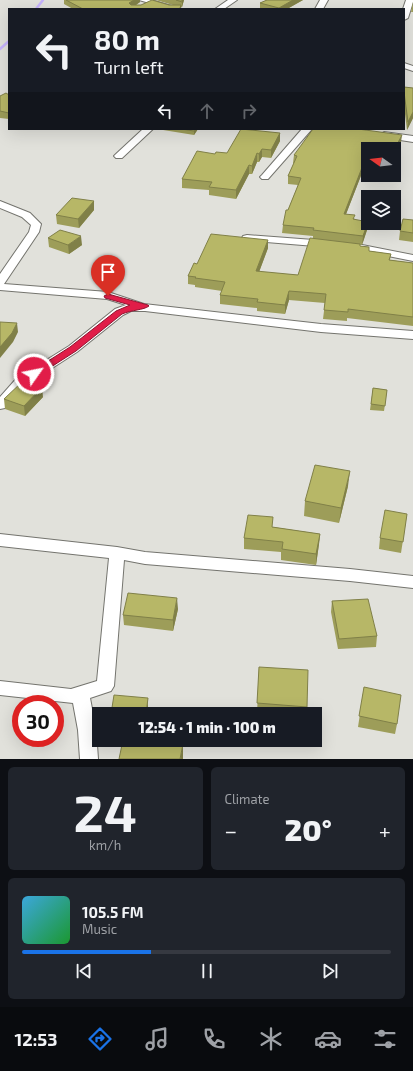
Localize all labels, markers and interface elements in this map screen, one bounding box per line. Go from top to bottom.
text: 80 m [94,22,160,56]
icon: left [28,24,80,76]
text: Turn left [94,56,164,78]
icon: left [154,100,176,122]
icon: ahead [196,100,218,122]
icon: right [238,100,260,122]
north arrow [361,142,401,182]
map controls [361,142,401,230]
button: layers [361,190,401,230]
pin [91,255,125,296]
icon: arrive [97,261,119,283]
position arrow [13,353,55,395]
speed limit sign: 30 [12,695,64,747]
text: 12:54 · 1 min · 100 m [138,718,276,736]
text: 24 [74,780,137,842]
text: Climate [225,791,269,807]
text: 20° [285,811,332,847]
text: − [225,817,237,843]
text: + [379,817,391,843]
text: km/h [89,837,121,853]
text: 105.5 FM [82,903,144,921]
text: Music [82,921,117,937]
icon: previous [73,960,95,982]
icon: pause [196,960,218,982]
icon: next [319,960,341,982]
icon: directions [86,1025,114,1053]
icon: music [143,1025,171,1053]
icon: phone [200,1025,228,1053]
icon: climate [257,1025,285,1053]
icon: car [314,1025,342,1053]
icon: filters [371,1025,399,1053]
text: 12:53 [14,1028,57,1050]

